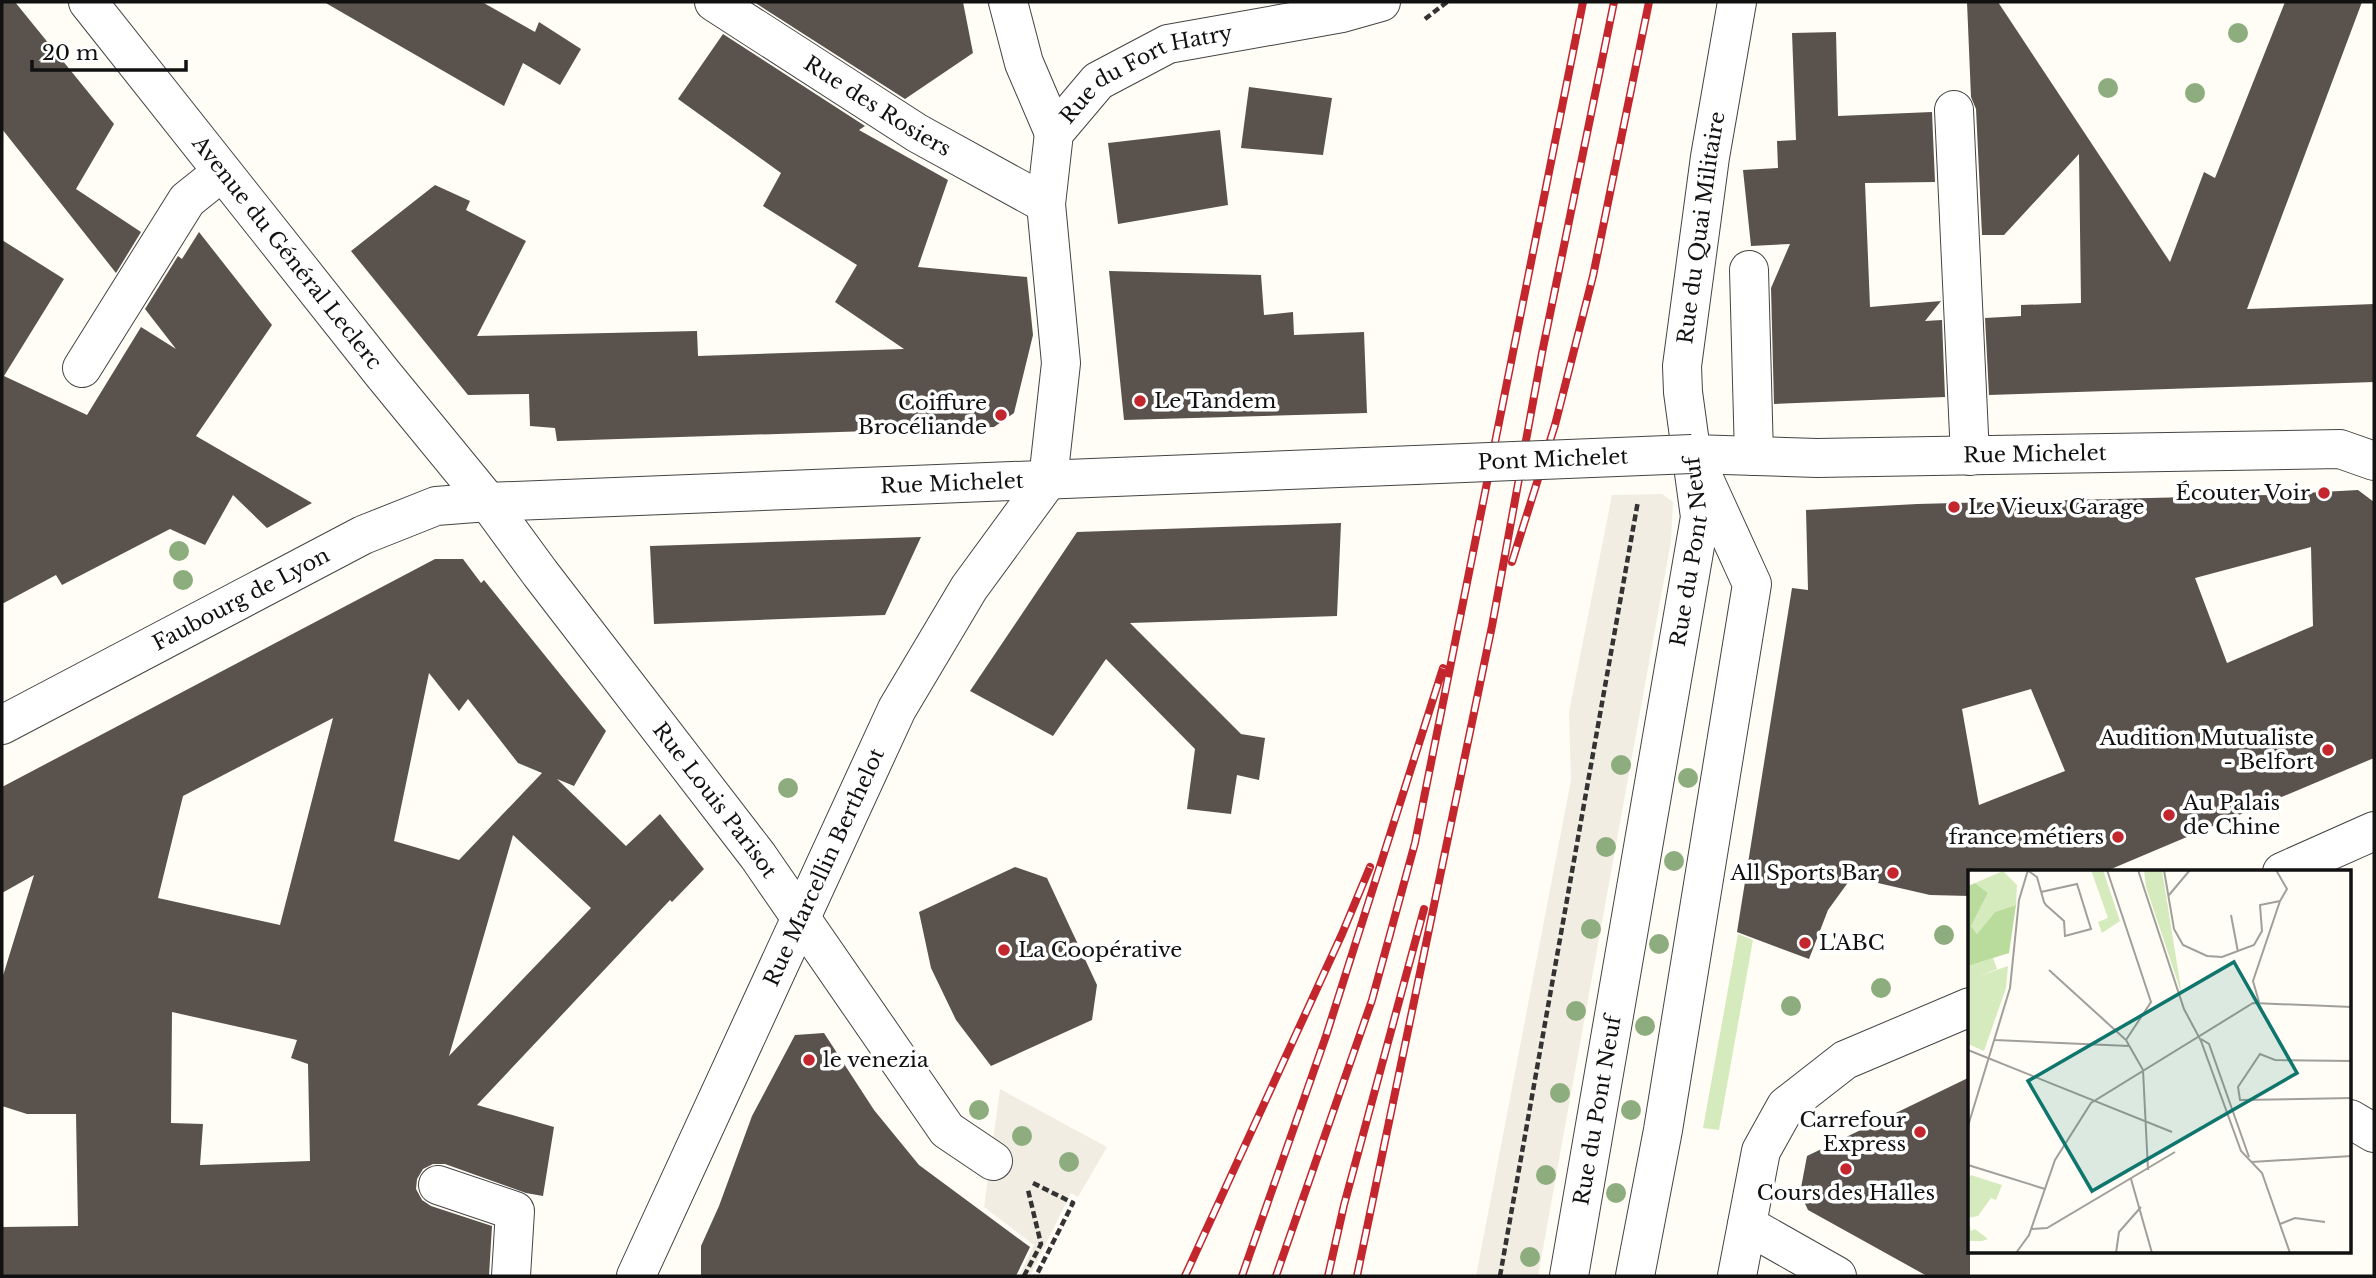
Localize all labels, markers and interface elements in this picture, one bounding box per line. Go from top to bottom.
street label: Rue du Fort Hatry [1054,20,1235,129]
scale bar [32,28,186,72]
text: 20 m [42,40,99,66]
street label: Rue des Rosiers [799,50,956,162]
street label: Rue du Quai Militaire [1672,109,1731,346]
street label: Avenue du Général Leclerc [186,130,387,375]
place label: Le Tandem [1154,388,1277,414]
place label: Coiffure Brocéliande [858,390,987,440]
marker: Le Tandem [1132,393,1148,409]
marker: Coiffure Brocéliande [993,407,1009,423]
street label: Rue Michelet [1963,440,2107,468]
street label: Pont Michelet [1477,444,1629,476]
street label: Rue du Pont Neuf [1665,453,1713,649]
street label: Rue Michelet [880,468,1024,499]
place label: Écouter Voir [2175,480,2310,506]
marker: Écouter Voir [2316,485,2332,501]
place label: Le Vieux Garage [1968,494,2145,520]
marker: Le Vieux Garage [1946,499,1962,515]
street label: Faubourg de Lyon [148,542,334,656]
street label: Rue Louis Parisot [647,717,782,883]
place label: Audition Mutualiste - Belfort [2099,725,2314,775]
marker: Audition Mutualiste - Belfort [2320,742,2336,758]
street label: Rue Marcellin Berthelot [758,744,890,990]
place label: Au Palais de Chine [2182,790,2280,840]
marker: Au Palais de Chine [2161,807,2177,823]
place label: france métiers [1949,824,2104,850]
marker: france métiers [2110,829,2126,845]
place label: All Sports Bar [1729,860,1879,886]
marker: All Sports Bar [1885,865,1901,881]
inset map [1968,870,2352,1254]
place label: L'ABC [1819,930,1885,956]
marker: L'ABC [1797,935,1813,951]
place label: La Coopérative [1018,937,1182,963]
marker: La Coopérative [996,942,1012,958]
street label: Rue du Pont Neuf [1568,1011,1627,1207]
place label: le venezia [823,1047,929,1073]
marker: le venezia [801,1052,817,1068]
place label: Carrefour Express [1799,1107,1906,1157]
marker: Carrefour Express [1912,1124,1928,1140]
marker: Cours des Halles [1838,1161,1854,1177]
place label: Cours des Halles [1757,1180,1935,1206]

